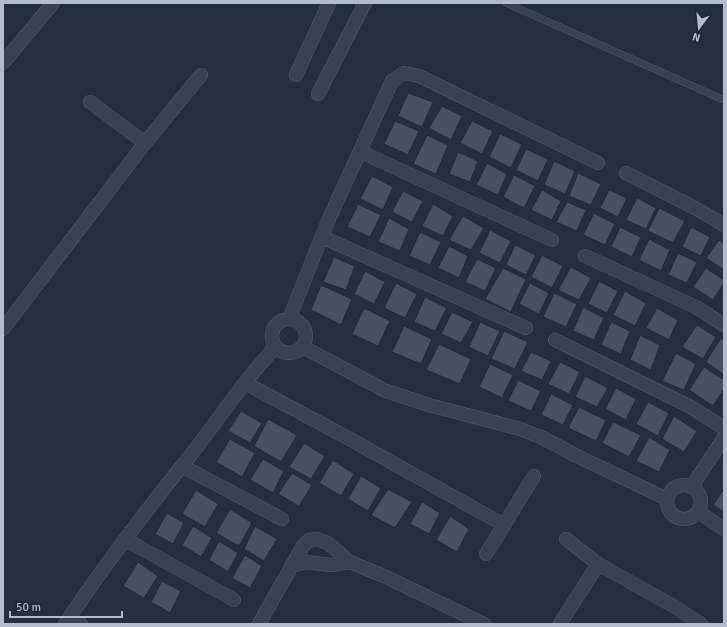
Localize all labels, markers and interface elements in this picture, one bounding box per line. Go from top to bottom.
north arrow [679,8,719,48]
text: N [691,30,702,44]
scale bar [10,593,122,619]
text: 50 m [16,600,41,615]

